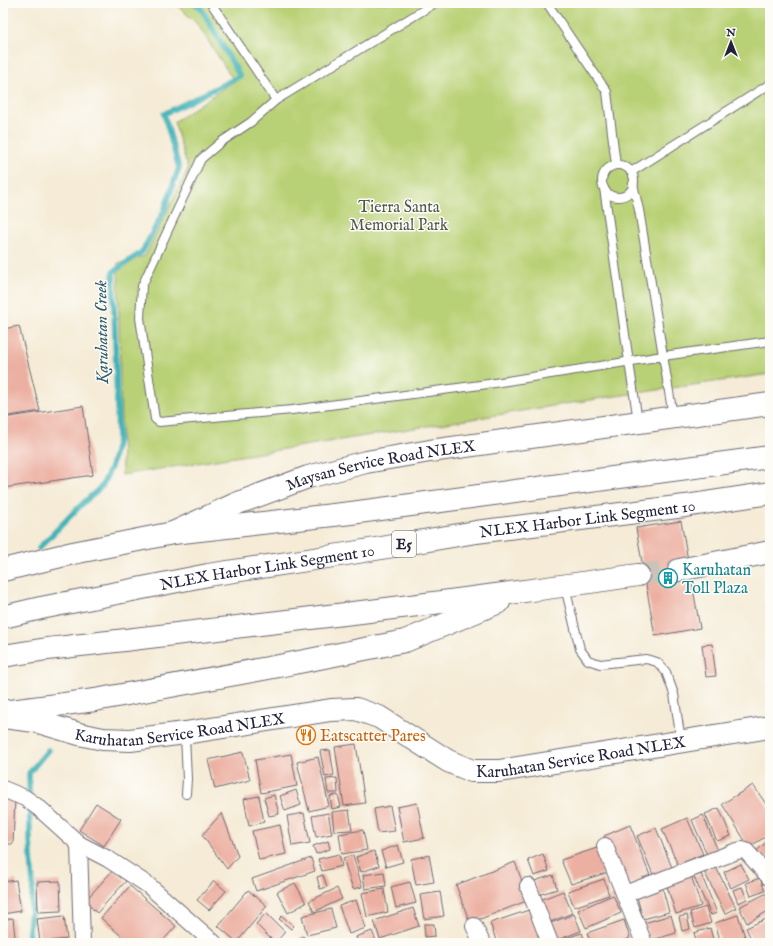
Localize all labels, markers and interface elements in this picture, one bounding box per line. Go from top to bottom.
north arrow [711,22,751,62]
text: N [725,26,736,40]
park label: Tierra Santa Memorial Park [350,198,449,236]
water label: Karuhatan Creek [91,280,114,385]
street label: Maysan Service Road NLEX [284,437,477,496]
street label: NLEX Harbor Link Segment 10 [479,497,697,543]
road number: E5 [392,531,416,557]
street label: NLEX Harbor Link Segment 10 [158,541,376,596]
place label: Karuhatan Toll Plaza [682,561,751,599]
building icon: Karuhatan Toll Plaza [657,567,679,589]
street label: Karuhatan Service Road NLEX [73,709,287,752]
restaurant icon: Eatscatter Pares [295,724,317,746]
place label: Eatscatter Pares [320,727,426,747]
street label: Karuhatan Service Road NLEX [476,733,687,783]

